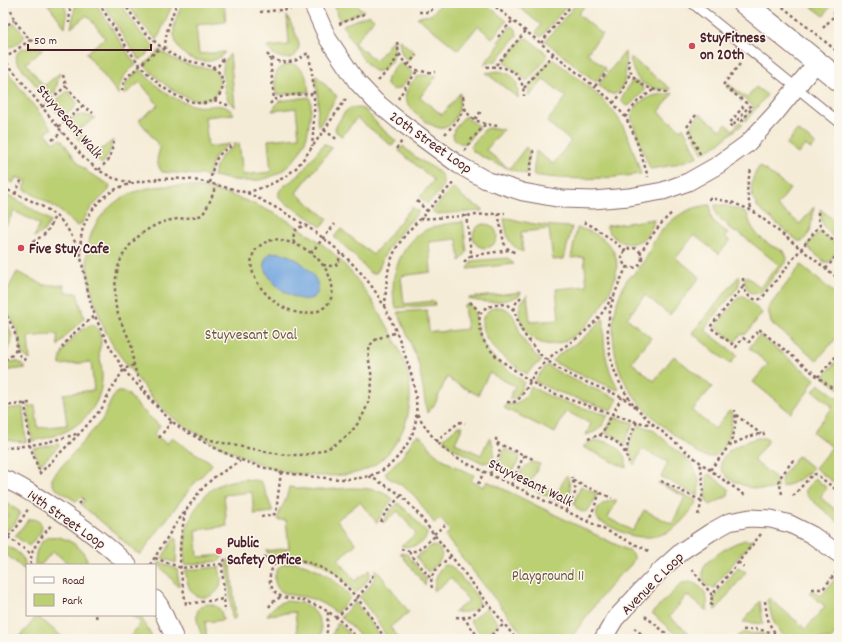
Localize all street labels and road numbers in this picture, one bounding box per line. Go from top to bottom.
street label: Stuyvesant Walk [30,80,107,164]
street label: 20th Street Loop [384,107,476,180]
street label: Stuyvesant Walk [484,454,576,514]
street label: 14th Street Loop [22,485,110,556]
street label: Avenue C Loop [617,548,690,621]

